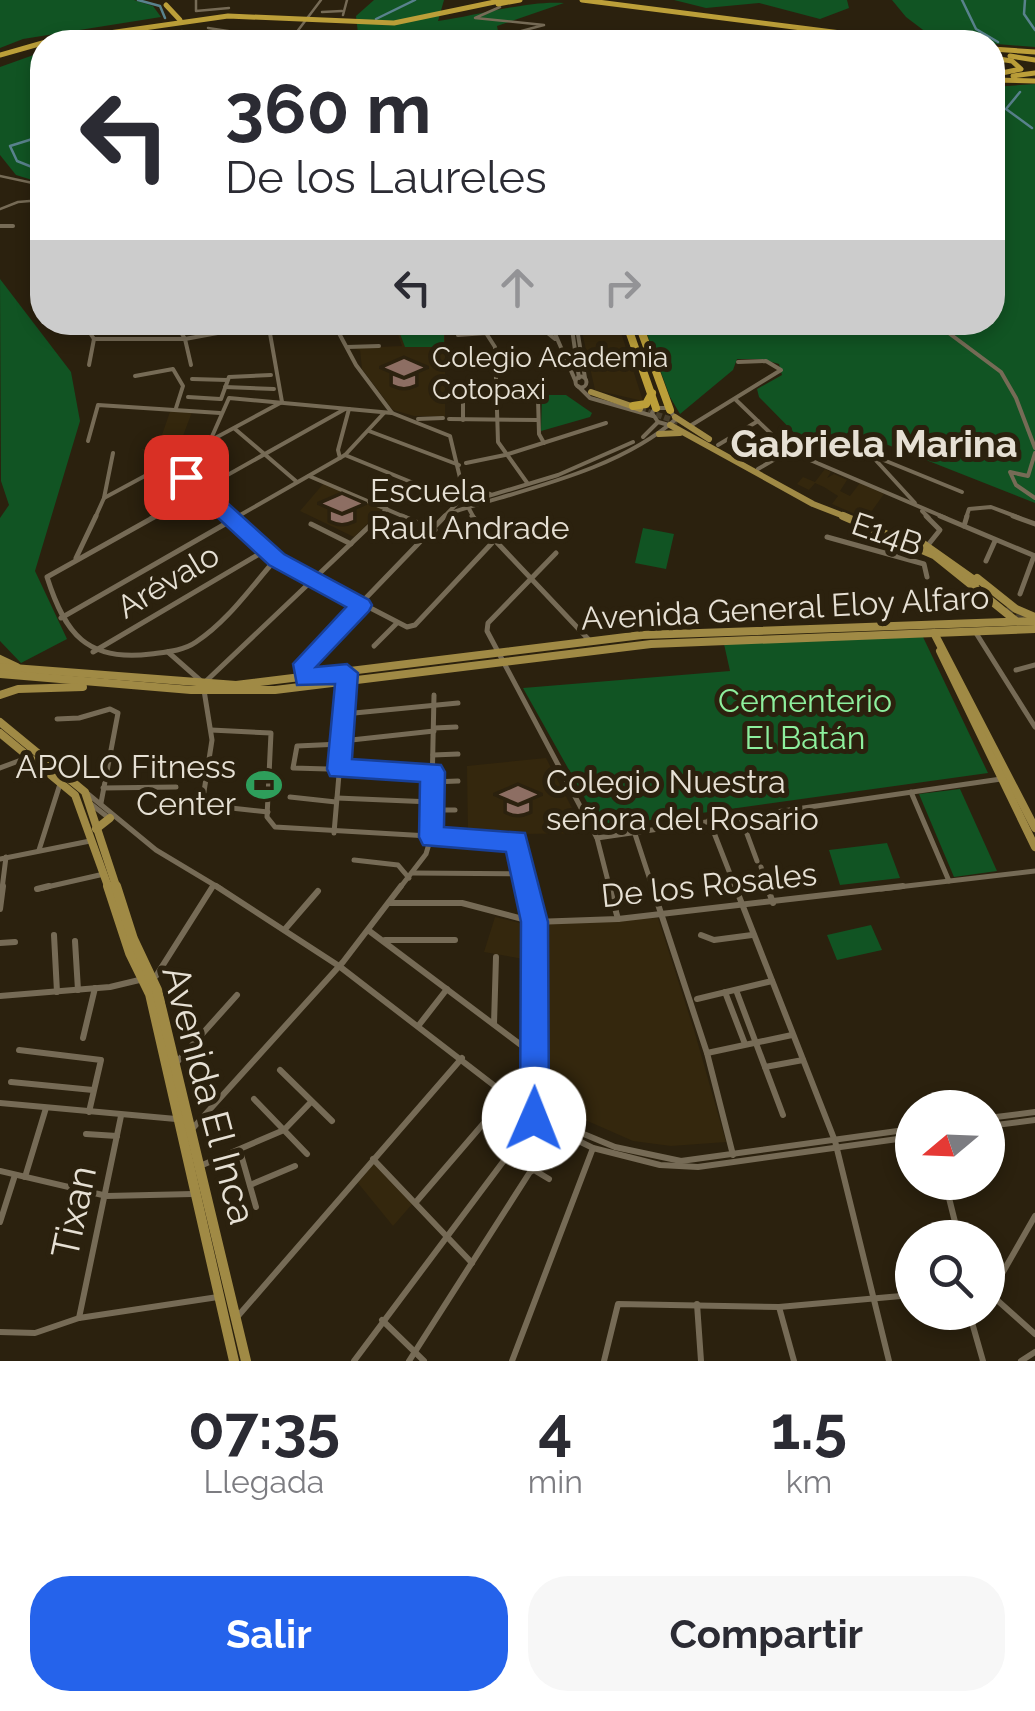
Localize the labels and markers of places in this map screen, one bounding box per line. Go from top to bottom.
place label: Colegio Academia Cotopaxi [432,341,668,406]
school or university icon: Colegio Academia Cotopaxi [385,354,423,392]
pin [144,435,229,520]
place label: Escuela Raul Andrade [370,472,570,546]
school or university icon: Escuela Raul Andrade [323,490,361,528]
place label: APOLO Fitness Center [16,748,236,822]
place label: Colegio Nuestra señora del Rosario [546,763,819,837]
sports icon: APOLO Fitness Center [245,766,283,804]
school or university icon: Colegio Nuestra señora del Rosario [499,781,537,819]

